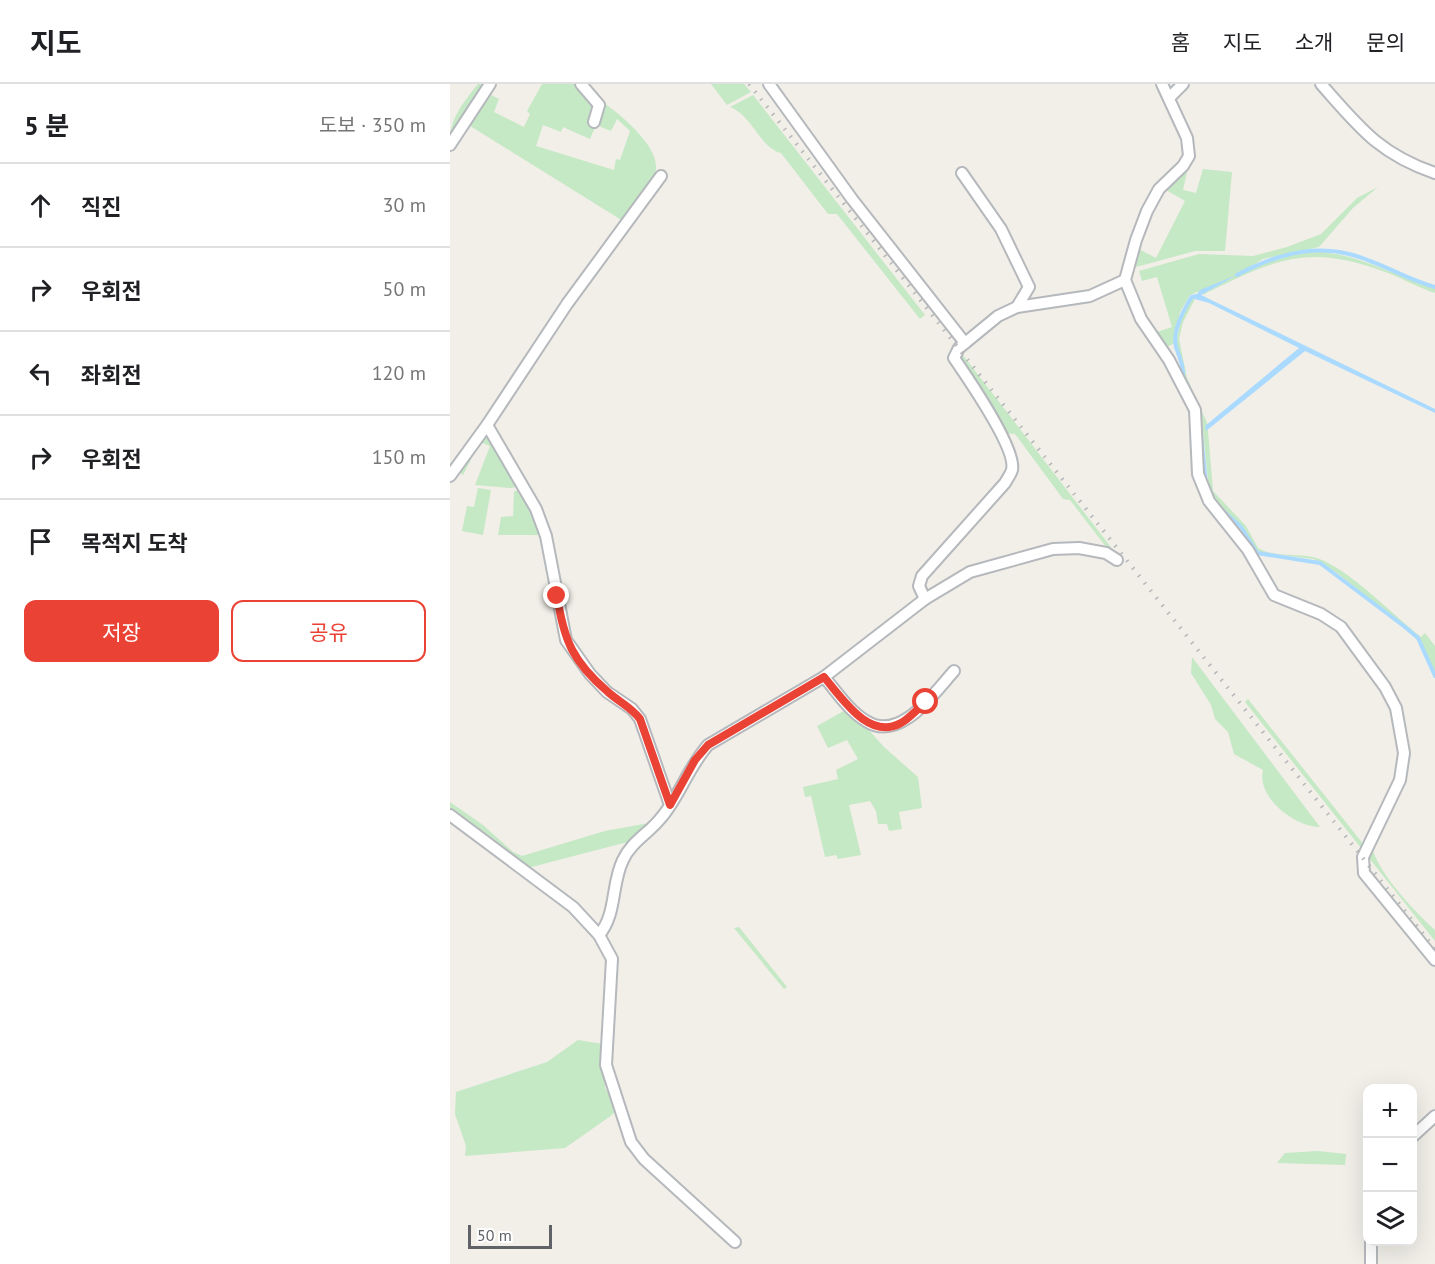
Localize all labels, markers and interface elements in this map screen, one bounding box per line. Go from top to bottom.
text: 지도 [30,24,82,61]
text: 홈 [1171,29,1190,56]
text: 지도 [1223,29,1262,56]
text: 소개 [1295,29,1333,56]
text: 문의 [1366,29,1405,56]
text: 5 분 [24,109,69,142]
text: 도보 · 350 m [319,112,426,138]
icon: ahead [24,189,57,222]
text: 30 m [383,192,426,218]
text: 직진 [81,193,121,221]
icon: right [24,273,57,306]
text: 50 m [383,276,426,302]
text: 우회전 [81,277,142,305]
icon: left [24,357,57,390]
text: 120 m [372,360,426,386]
text: 좌회전 [81,361,142,389]
icon: right [24,441,57,474]
text: 150 m [372,444,426,470]
text: 우회전 [81,445,142,473]
icon: arrive [24,525,57,558]
text: 목적지 도착 [81,529,188,557]
route end [543,582,569,608]
button: 저장 [24,600,219,662]
button: 공유 [231,600,426,662]
route start [912,688,938,714]
map controls [1363,1084,1417,1246]
button: + [1363,1084,1417,1138]
button: − [1363,1138,1417,1192]
button: layers [1363,1192,1417,1246]
scale bar [468,1222,552,1250]
text: 50 m [477,1225,512,1245]

